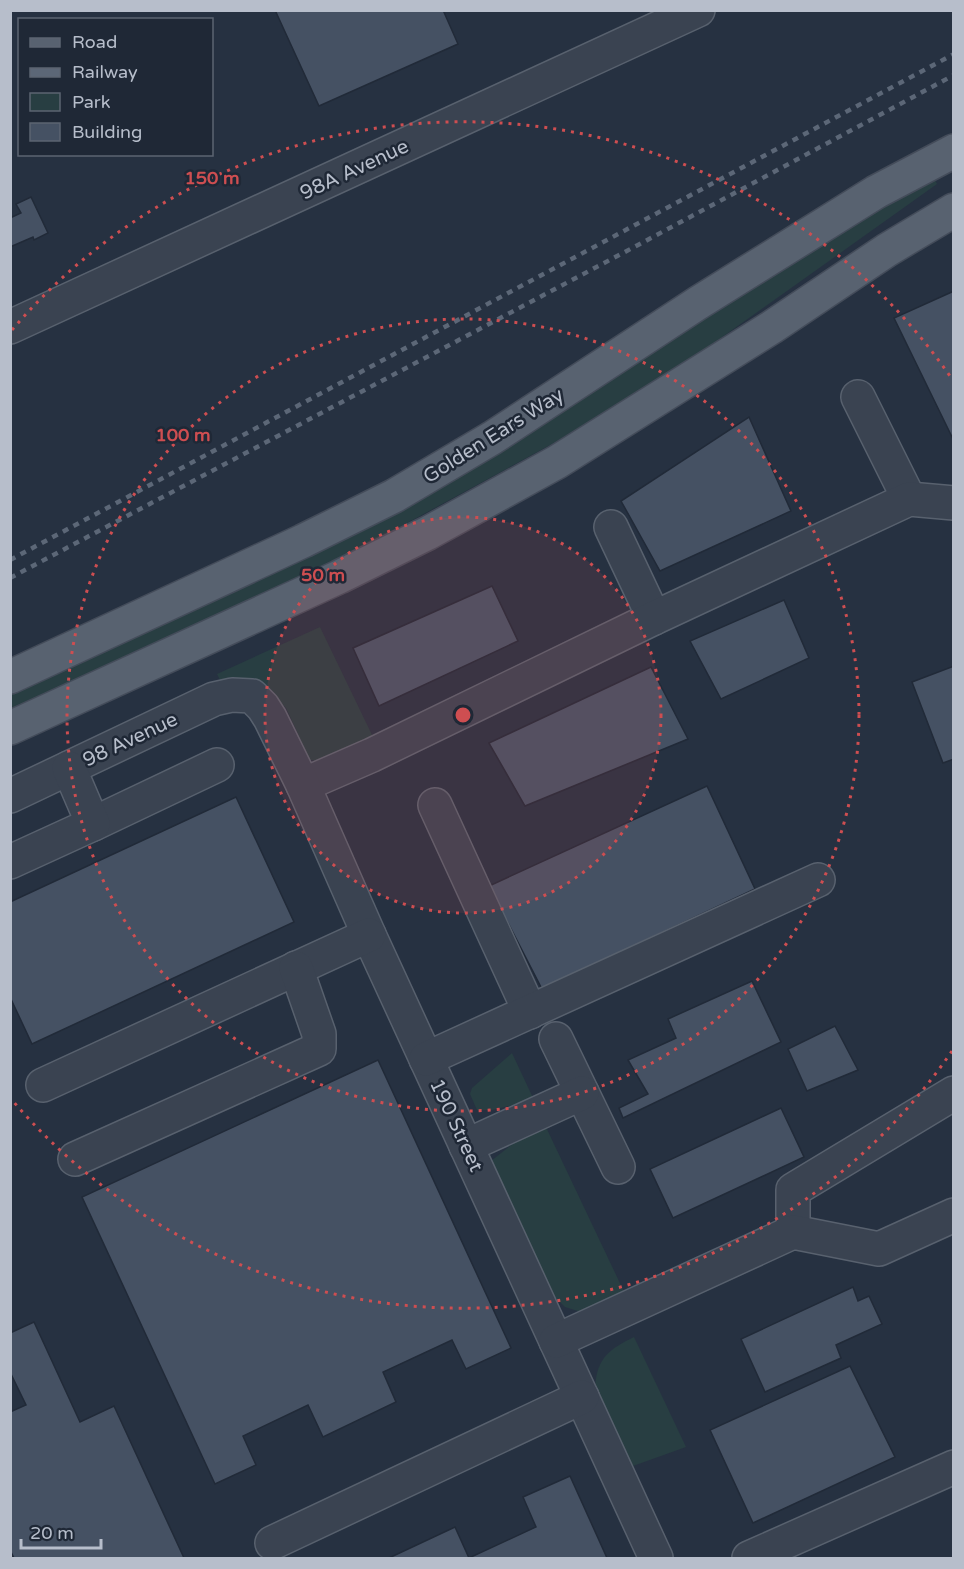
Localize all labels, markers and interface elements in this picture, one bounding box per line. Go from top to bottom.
legend [18,18,213,156]
text: Road [72,31,117,53]
text: Railway [72,61,138,83]
text: Park [72,91,111,113]
text: Building [72,121,142,143]
street label: 98A Avenue [296,134,412,205]
text: 150 m [184,167,240,189]
street label: Golden Ears Way [419,383,568,489]
text: 100 m [155,424,211,446]
text: 50 m [301,564,345,586]
centre of rings [453,705,473,725]
street label: 98 Avenue [79,707,182,772]
street label: 190 Street [424,1075,488,1176]
scale bar [21,1512,100,1550]
text: 20 m [30,1522,74,1544]

